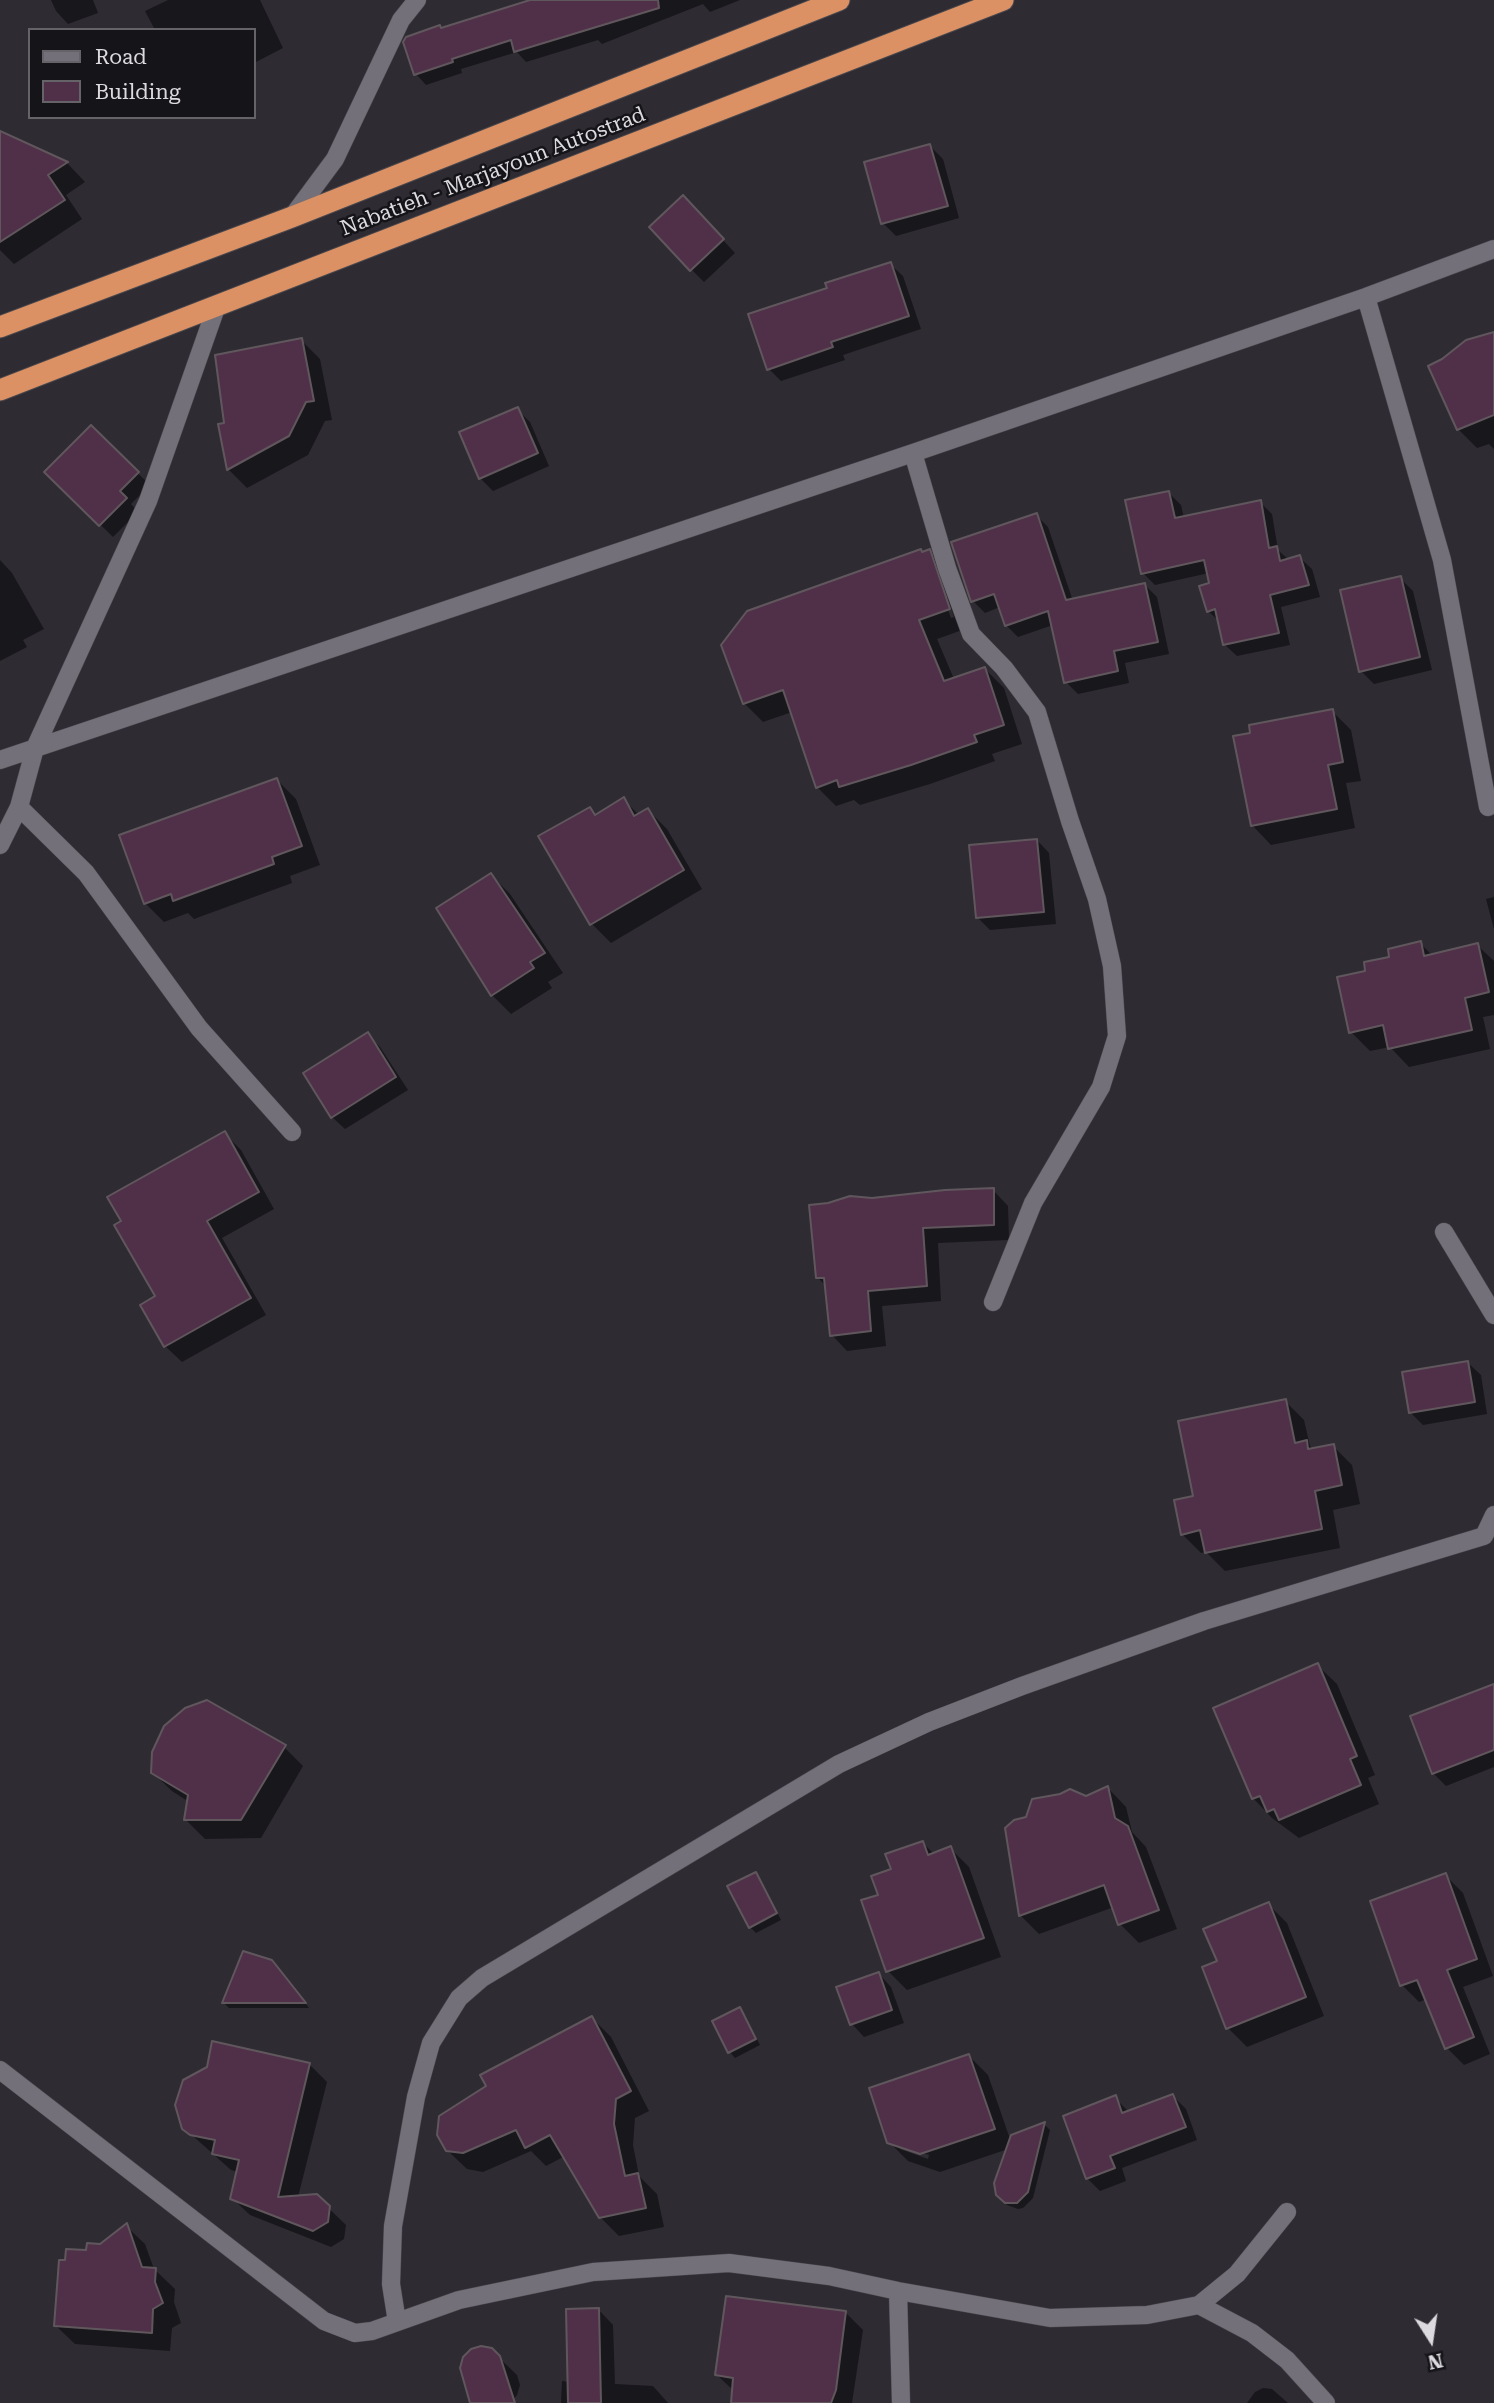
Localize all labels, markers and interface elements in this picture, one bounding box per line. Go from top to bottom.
legend [28,28,256,119]
text: Road [95,45,147,69]
text: Building [95,80,181,104]
street label: Nabatieh - Marjayoun Autostrad [337,102,649,242]
north arrow [1396,2305,1466,2375]
text: N [1426,2348,1445,2374]

